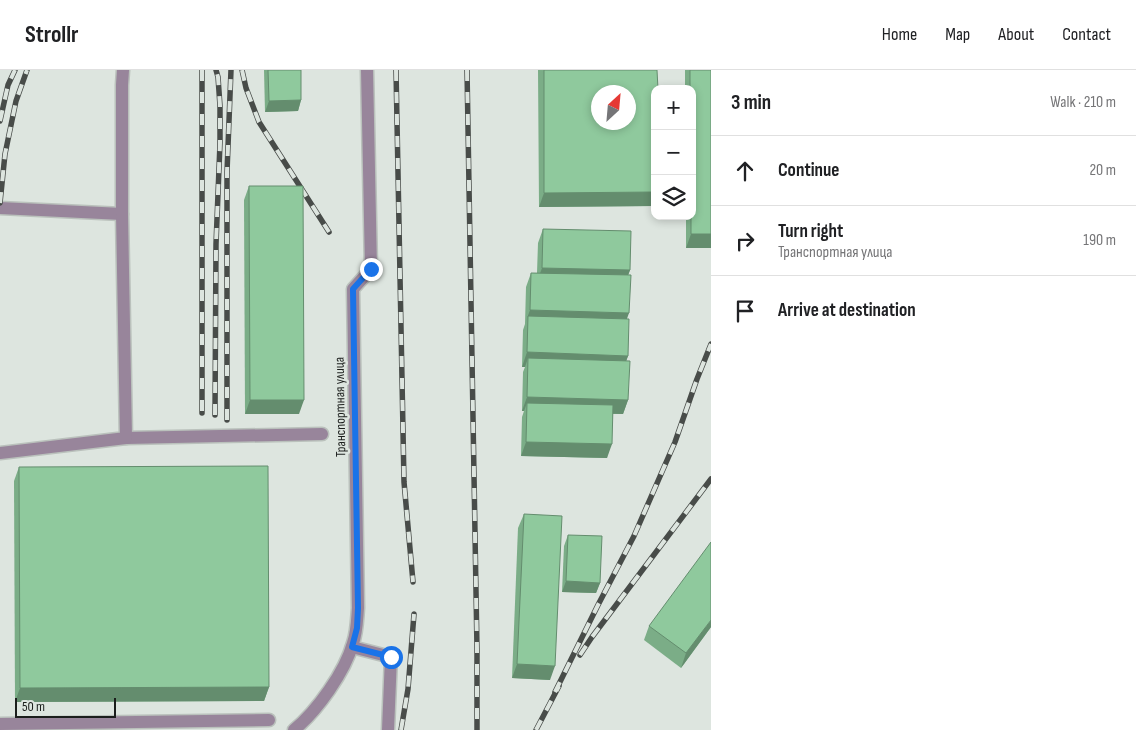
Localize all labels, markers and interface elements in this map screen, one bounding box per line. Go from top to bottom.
text: Strollr [25,20,79,49]
text: Home [882,24,917,45]
text: Map [945,24,970,45]
text: About [998,24,1034,45]
text: Contact [1062,24,1111,45]
north arrow [591,85,636,130]
map controls [651,85,696,220]
button: + [651,85,696,130]
text: 3 min [731,90,771,115]
text: Walk · 210 m [1050,93,1116,112]
button: − [651,130,696,175]
icon: ahead [731,157,759,185]
text: Continue [778,159,839,182]
text: 20 m [1089,161,1116,180]
button: layers [651,175,696,220]
text: Turn right [778,220,843,243]
icon: right [731,227,759,255]
text: 190 m [1083,231,1116,250]
text: Транспортная улица [778,243,892,262]
route end [360,258,383,281]
icon: arrive [731,297,759,325]
text: Arrive at destination [778,299,916,322]
street label: Транспортная улица [331,357,349,457]
route start [380,646,403,669]
scale bar [15,695,116,718]
text: 50 m [22,698,45,715]

